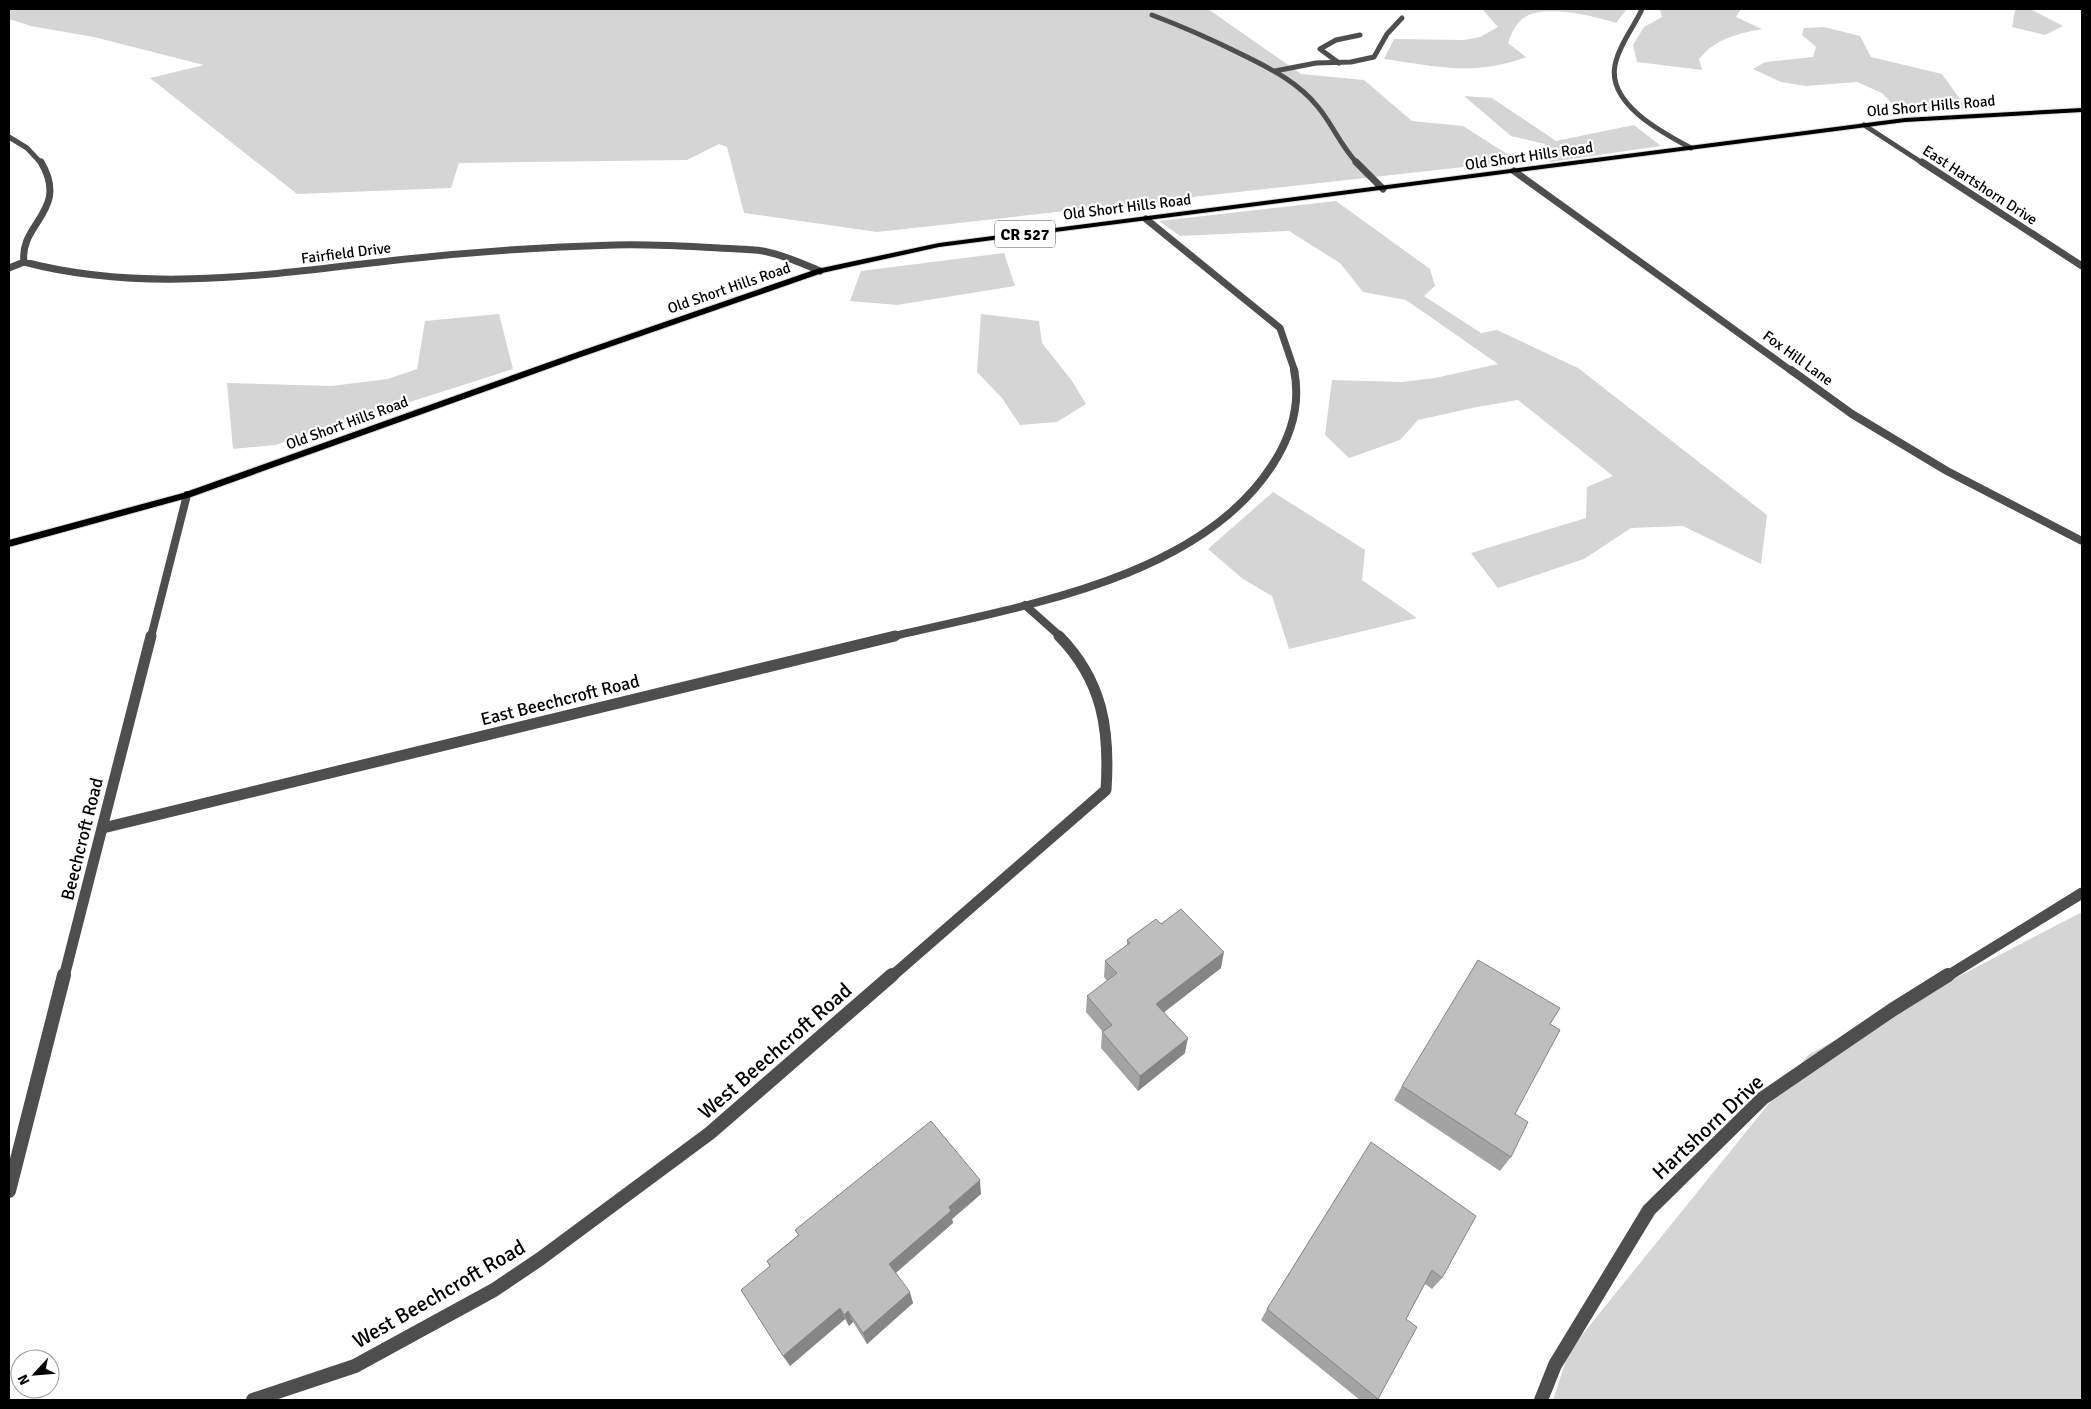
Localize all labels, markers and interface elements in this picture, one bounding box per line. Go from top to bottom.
street label: Old Short Hills Road [1866,91,1996,121]
street label: Old Short Hills Road [1464,138,1594,174]
street label: East Hartshorn Drive [1919,141,2041,229]
street label: Old Short Hills Road [1062,190,1192,224]
road number: CR 527 [995,220,1055,248]
street label: Fairfield Drive [300,239,392,267]
street label: Old Short Hills Road [665,258,793,317]
street label: Fox Hill Lane [1759,327,1837,389]
street label: Old Short Hills Road [283,392,411,454]
street label: East Beechcroft Road [478,670,642,730]
street label: Beechcroft Road [56,775,108,903]
street label: West Beechcroft Road [693,977,857,1125]
street label: Hartshorn Drive [1647,1069,1769,1185]
street label: West Beechcroft Road [348,1234,530,1354]
north arrow [10,1349,60,1399]
text: N [14,1371,34,1388]

